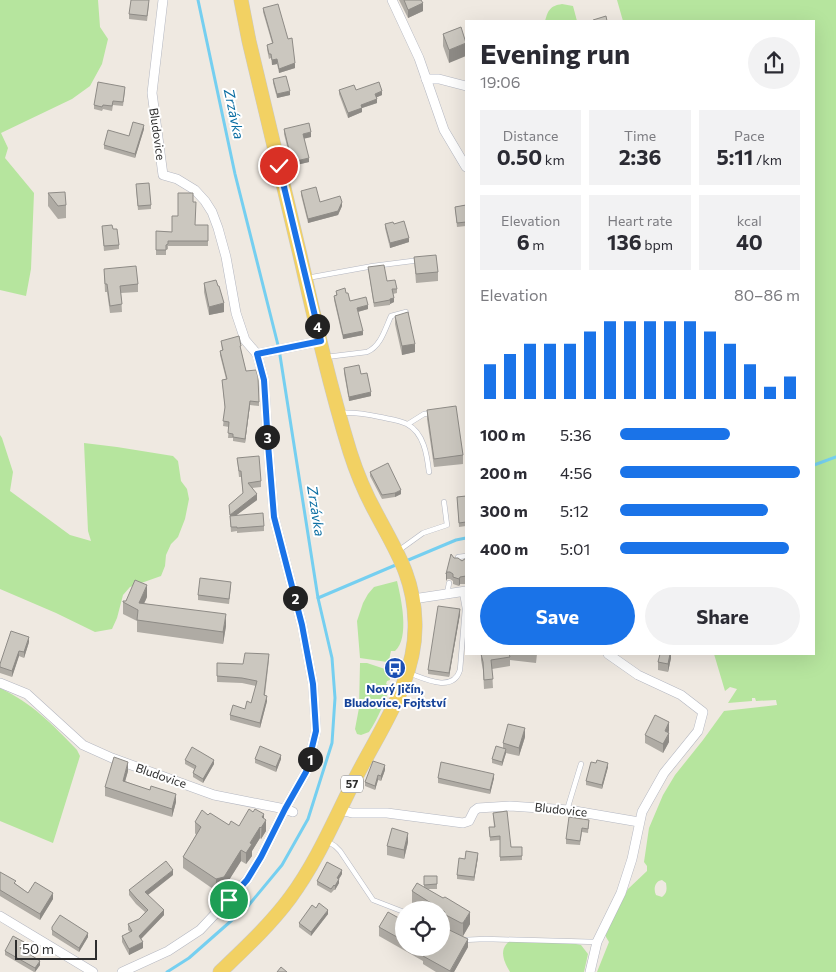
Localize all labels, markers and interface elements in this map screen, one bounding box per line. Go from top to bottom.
text: Evening run [480,36,630,70]
button: share [748,37,800,89]
text: 19:06 [480,72,520,91]
water label: Zrzávka [221,86,248,141]
street label: Bludovice [147,107,169,161]
text: Distance [503,127,558,144]
text: Time [624,127,656,144]
text: Pace [734,127,765,144]
text: 0.50 [497,144,542,169]
text: 2:36 [619,144,661,169]
text: 5:11 [717,144,753,169]
pin [258,145,300,187]
text: km [542,151,565,168]
text: /km [753,151,782,168]
icon: check [265,152,293,180]
text: Elevation [501,212,560,229]
text: Heart rate [607,212,673,229]
text: kcal [737,212,762,229]
text: 6 [517,229,530,254]
text: 136 [607,229,642,254]
text: 40 [736,229,763,254]
text: m [530,236,545,253]
text: bpm [642,236,673,253]
text: Elevation [480,285,548,304]
text: 80–86 m [734,285,800,304]
pin: 4 [304,314,330,338]
text: 4 [313,318,322,335]
pin: 3 [254,424,280,450]
text: 100 m [480,425,526,444]
text: 5:36 [560,425,592,444]
text: 3 [263,429,272,446]
text: 200 m [480,463,527,482]
text: 4:56 [560,463,592,482]
water label: Zrzávka [304,483,329,537]
text: 300 m [480,501,528,520]
text: 5:12 [560,501,589,520]
text: 400 m [480,539,528,558]
text: 5:01 [560,539,590,558]
pin: 2 [282,586,308,610]
button: Save [480,587,635,645]
button: Share [645,587,800,645]
text: 2 [292,590,299,607]
bus stop icon: Nový Jičín, Bludovice, Fojtství [383,656,407,680]
place label: Nový Jičín, Bludovice, Fojtství [344,681,447,709]
pin: 1 [298,746,322,772]
text: 1 [307,751,314,768]
street label: Bludovice [134,760,189,790]
road number: 57 [341,776,363,792]
street label: Bludovice [534,799,588,819]
pin [208,879,250,921]
icon: arrive [215,886,243,914]
map controls [395,901,450,956]
button: locate [395,901,450,956]
scale bar [15,937,98,960]
text: 50 m [22,940,54,957]

